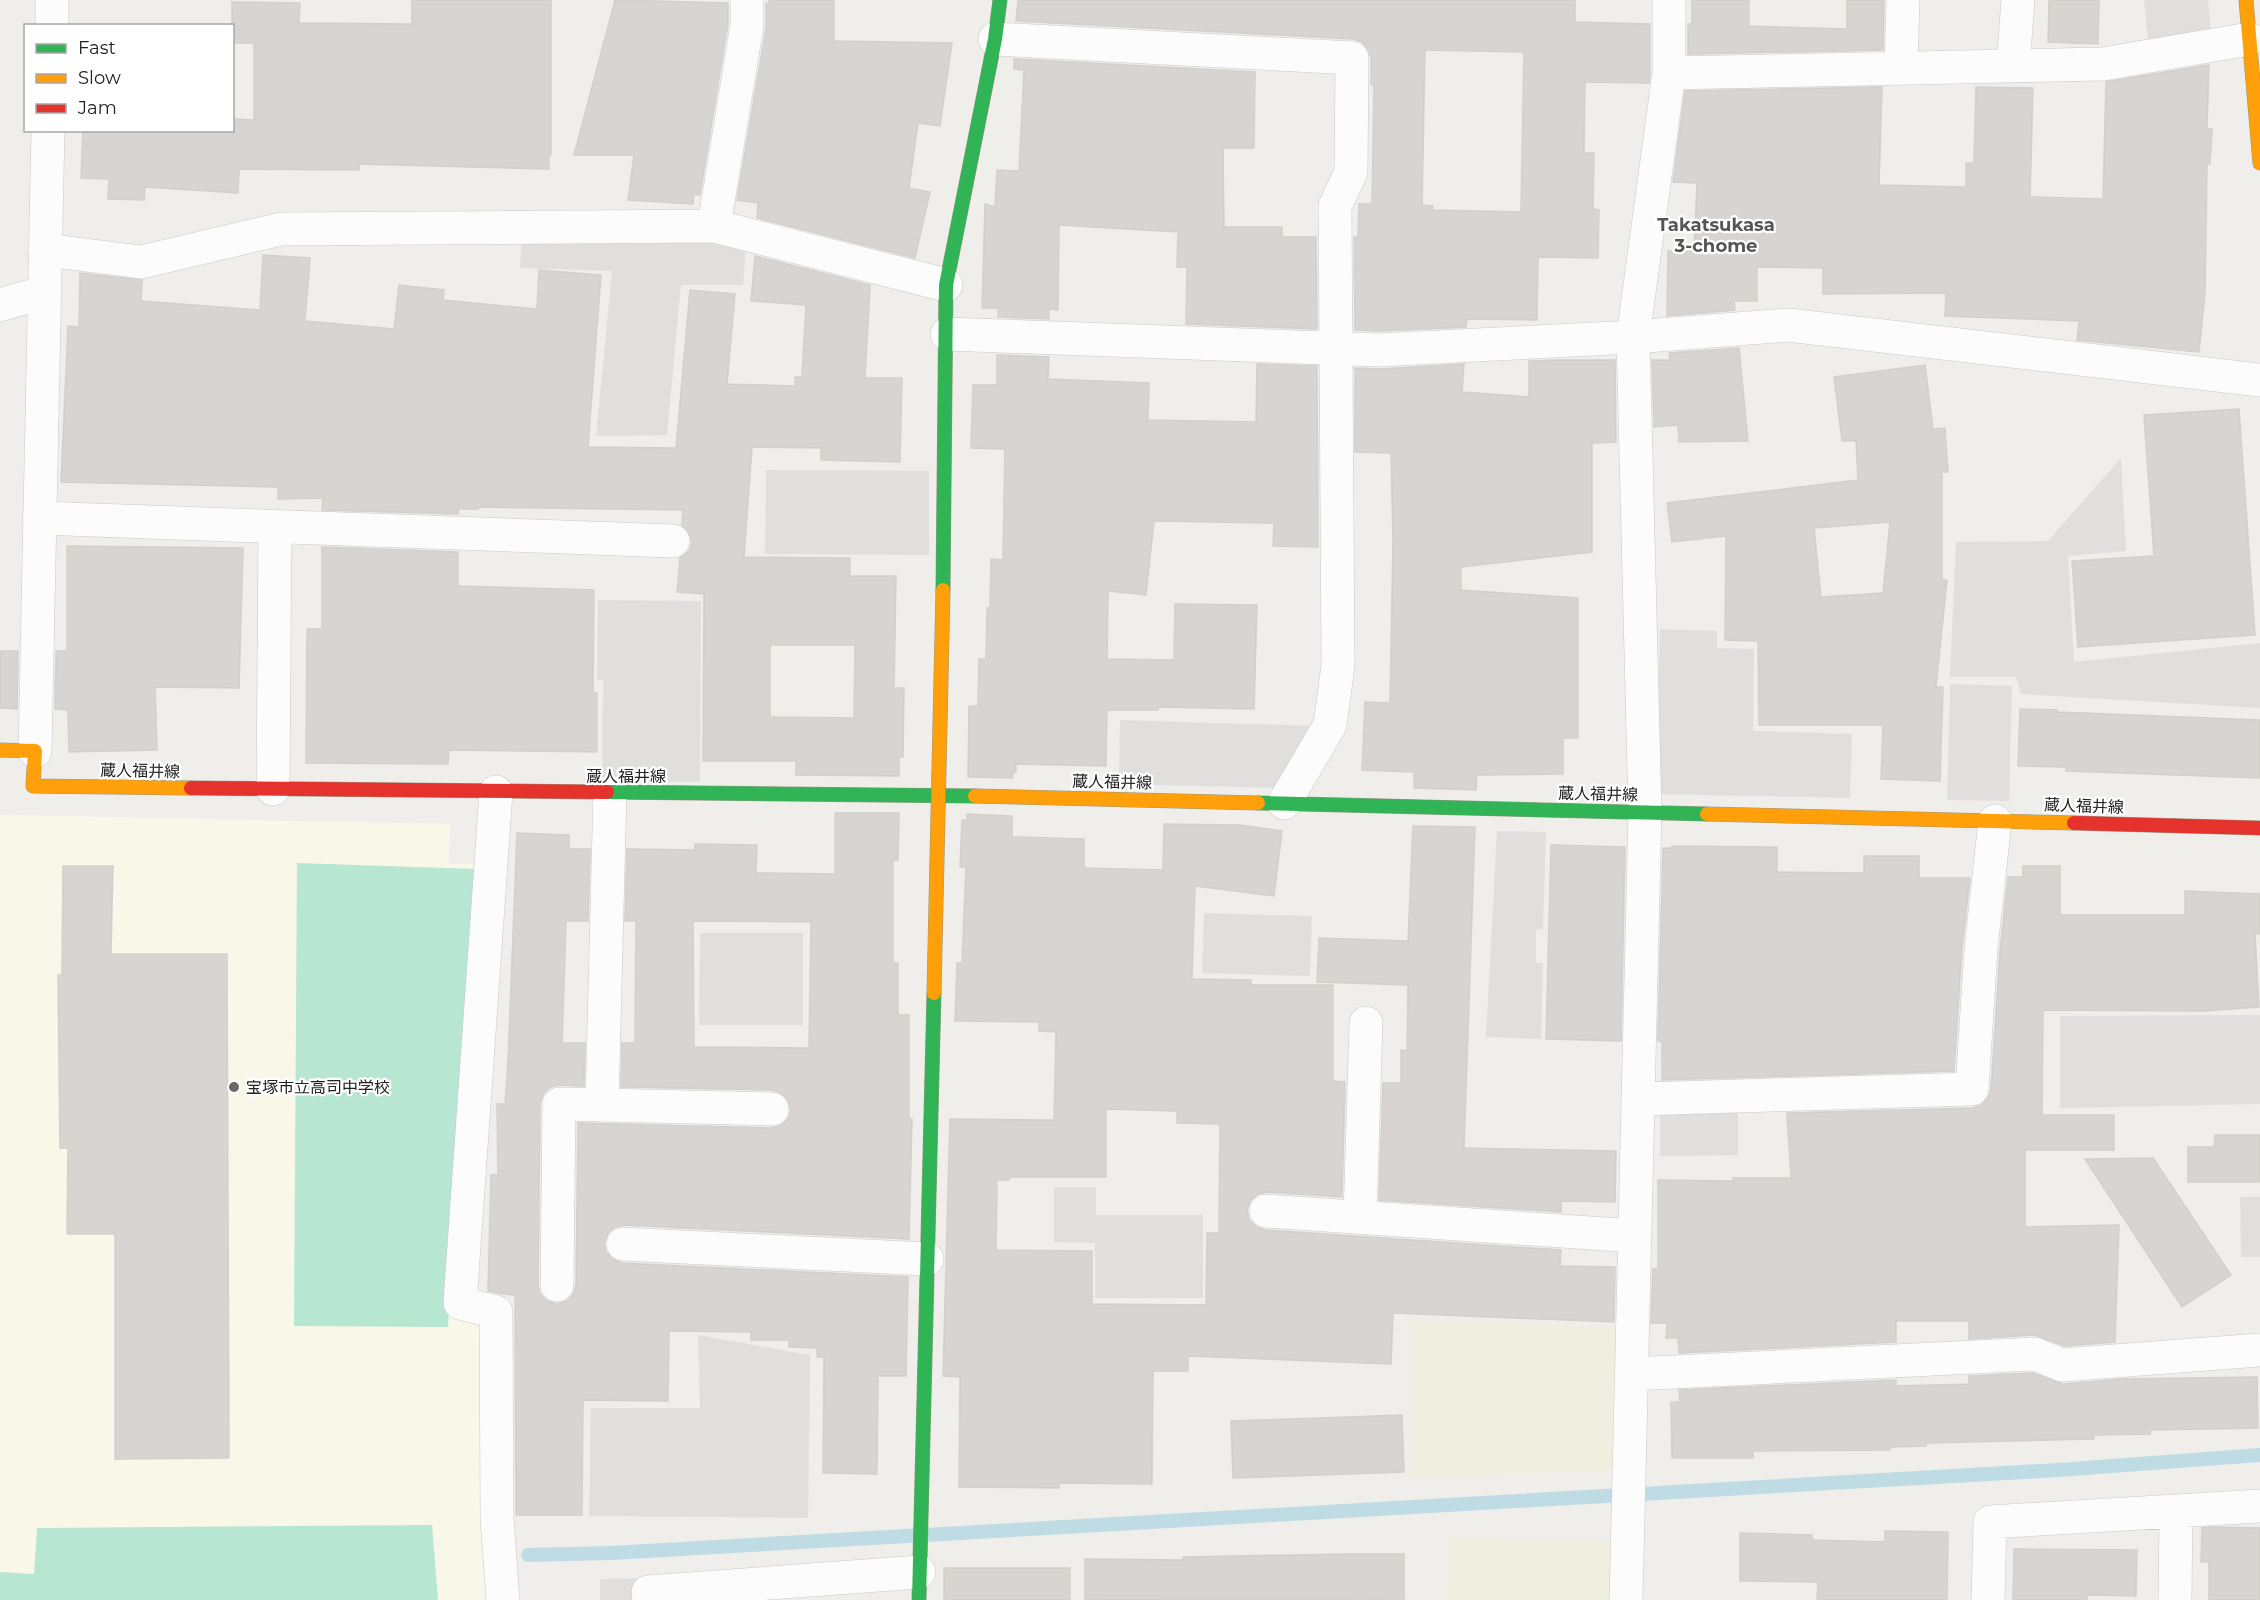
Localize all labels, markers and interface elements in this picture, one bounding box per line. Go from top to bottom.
legend [24,24,234,132]
text: Fast [78,37,116,59]
text: Slow [78,67,121,89]
text: Jam [77,97,117,119]
district label: Takatsukasa 3-chome [1657,214,1775,257]
street label: 蔵人福井線 [100,761,180,781]
street label: 蔵人福井線 [586,767,666,786]
street label: 蔵人福井線 [1072,772,1152,792]
street label: 蔵人福井線 [1558,784,1638,804]
street label: 蔵人福井線 [2044,795,2124,817]
place label: 宝塚市立高司中学校 [246,1078,390,1097]
marker: 宝塚市立高司中学校 [227,1080,241,1094]

